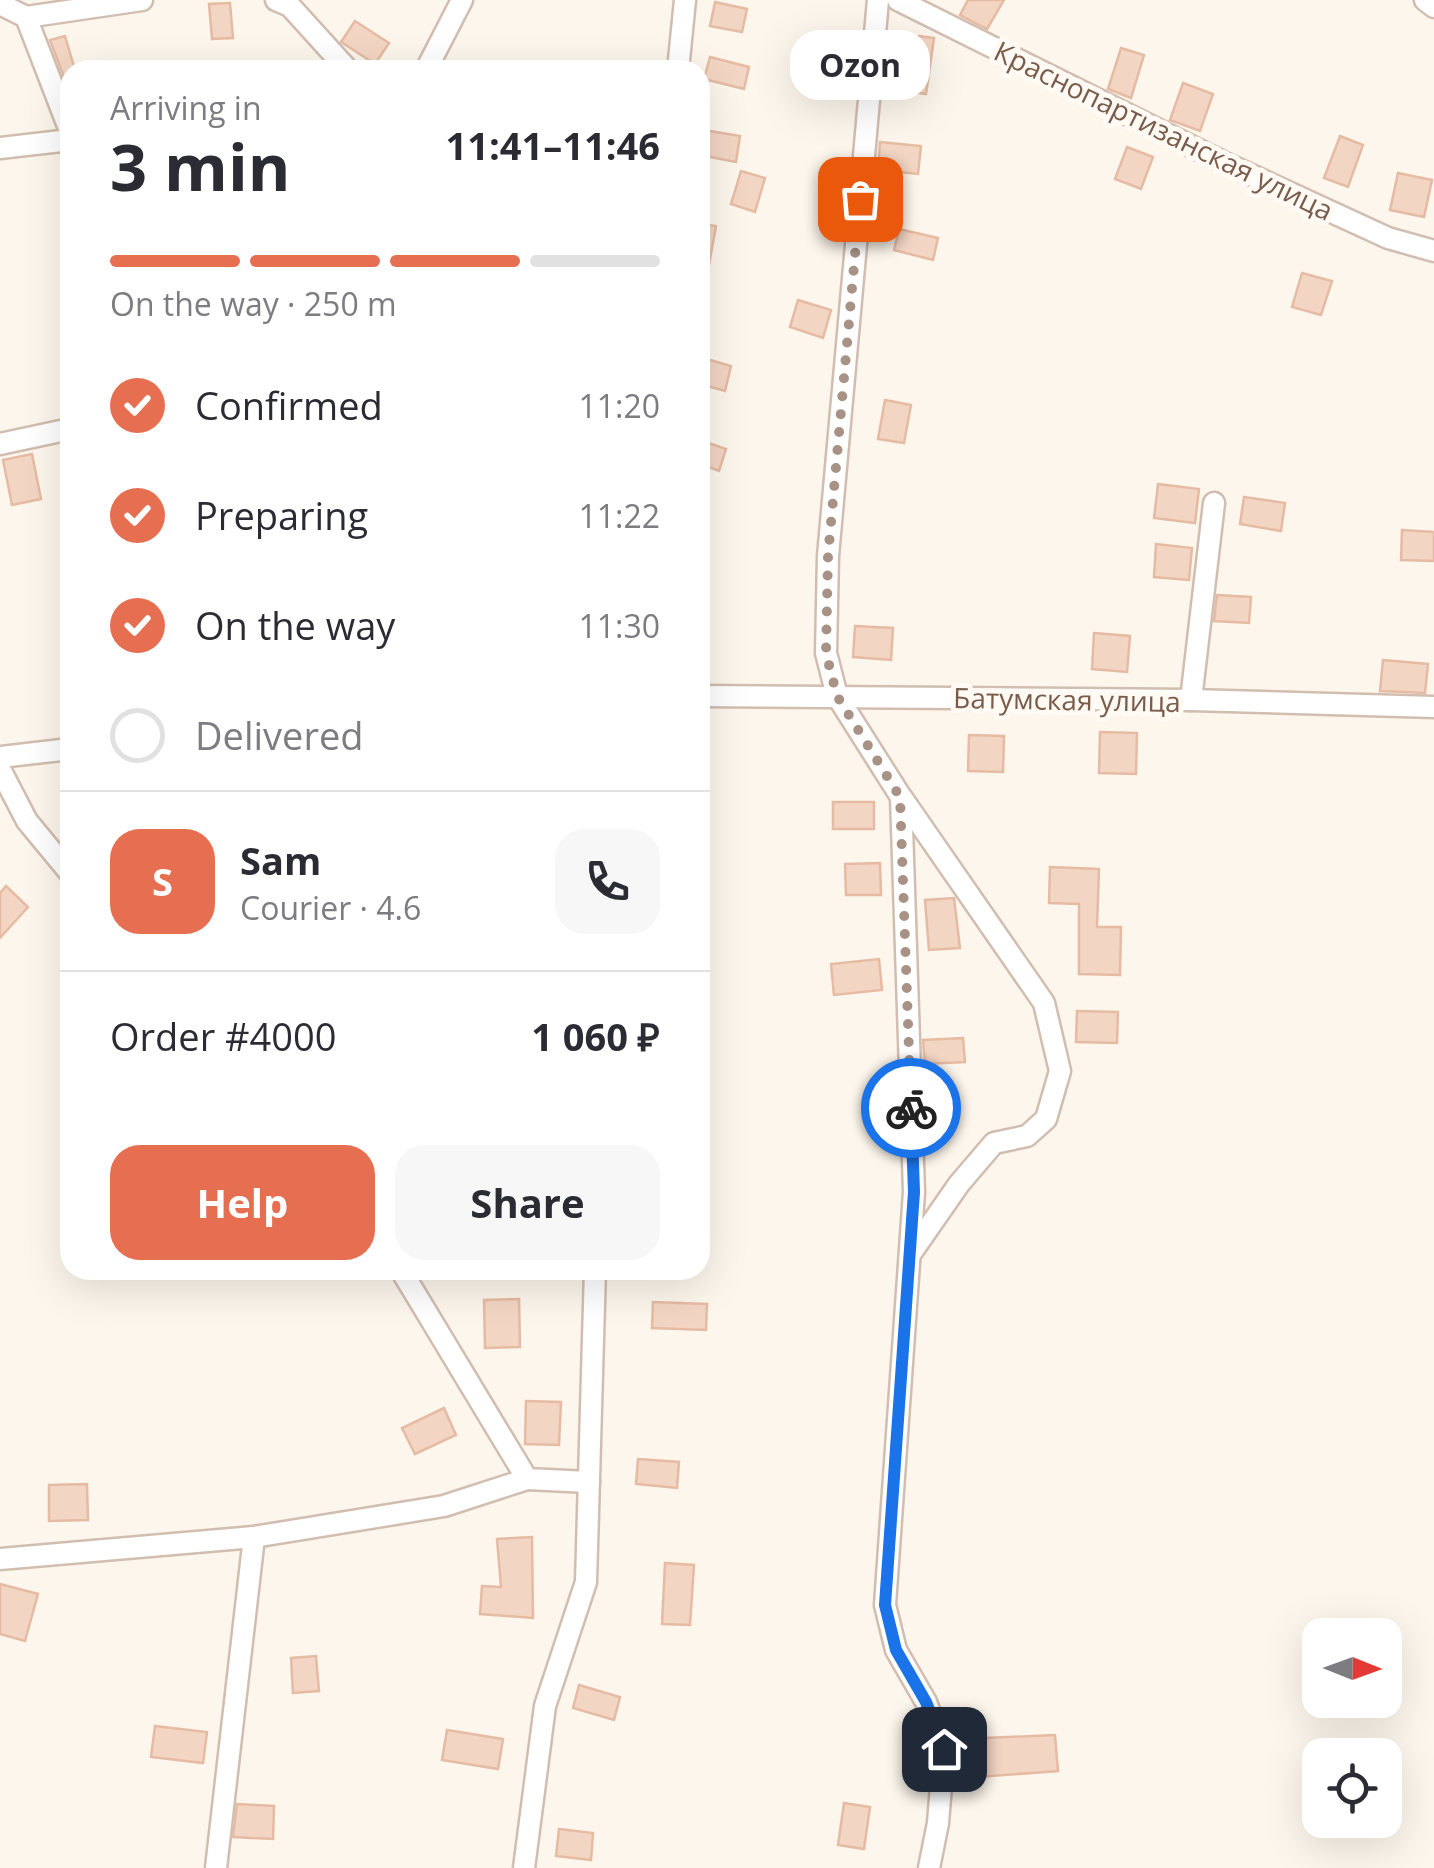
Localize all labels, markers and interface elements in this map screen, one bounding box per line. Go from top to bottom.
callout: Ozon [790,29,930,99]
street label: Краснопартизанская улица [988,31,1340,229]
text: Ozon [819,43,901,86]
text: Arriving in [110,86,262,129]
text: 11:41–11:46 [446,119,660,171]
text: 3 min [110,122,290,210]
pin [818,157,903,242]
icon: bag [833,172,888,227]
text: On the way · 250 m [110,282,397,325]
icon: check [110,378,165,433]
text: Confirmed [195,379,383,431]
text: 11:20 [578,384,660,427]
icon: check [110,488,165,543]
text: Preparing [195,489,368,541]
text: 11:22 [578,494,660,537]
icon: check [110,598,165,653]
text: On the way [195,599,395,651]
text: 11:30 [578,604,660,647]
street label: Батумская улица [953,678,1181,720]
text: Delivered [195,709,364,761]
button: phone [555,829,660,934]
text: Sam [240,834,321,886]
text: S [152,855,173,907]
text: Courier · 4.6 [240,886,421,929]
text: Order #4000 [110,1010,337,1062]
text: 1 060 ₽ [531,1010,660,1062]
courier [861,1058,961,1158]
icon: bike [884,1081,939,1136]
button: Help [110,1145,375,1260]
button: Share [395,1145,660,1260]
north arrow [1302,1618,1402,1718]
map controls [1302,1618,1402,1838]
pin [902,1707,987,1792]
icon: home [917,1722,972,1777]
button: locate [1302,1738,1402,1838]

